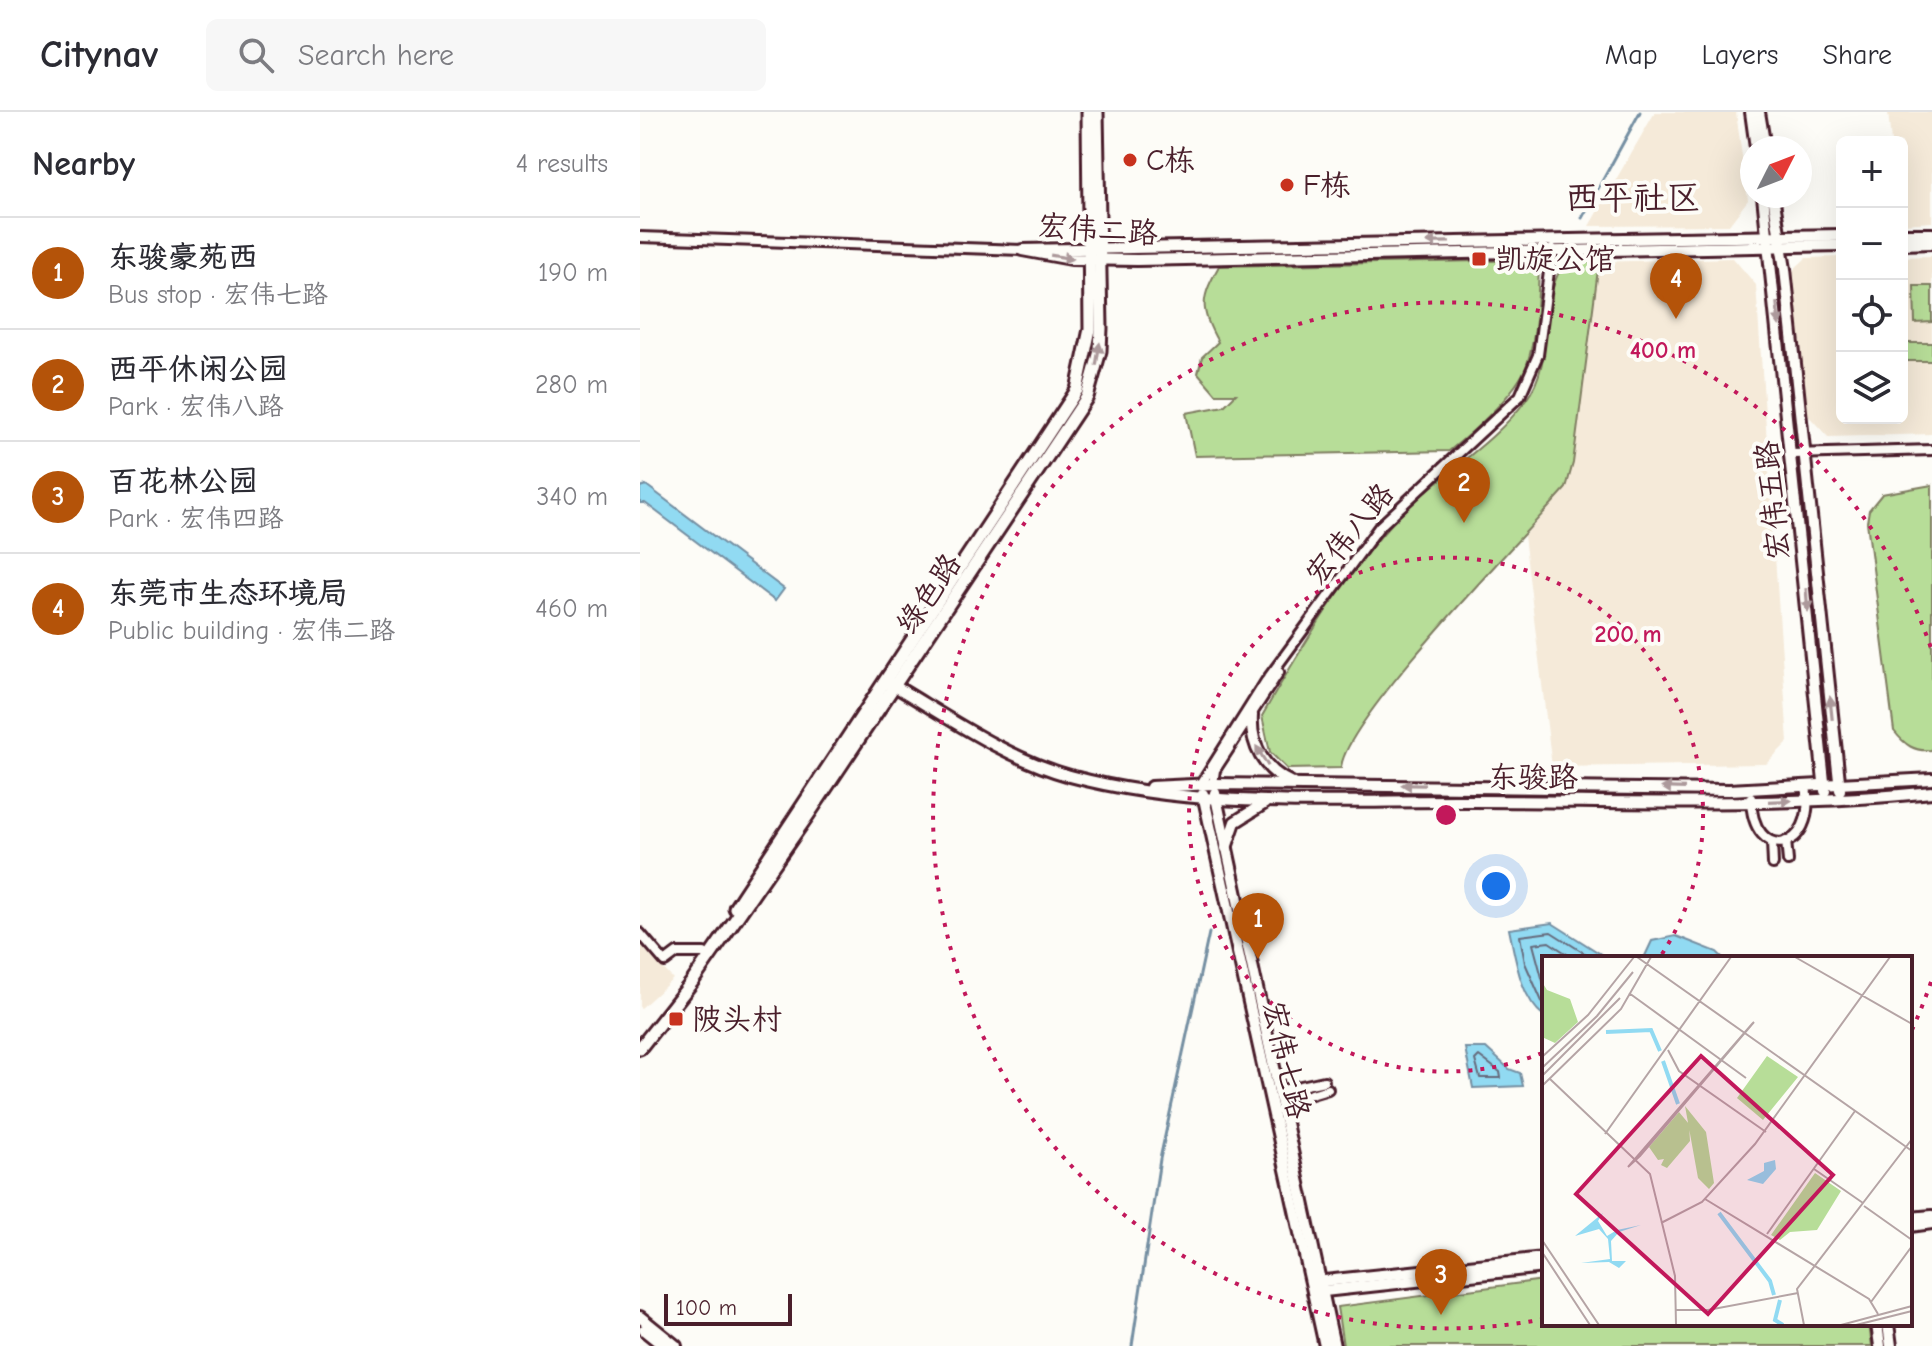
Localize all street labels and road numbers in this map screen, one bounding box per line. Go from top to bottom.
street label: 宏伟二路 [1037,208,1159,252]
street label: 宏伟五路 [1749,438,1797,562]
street label: 宏伟八路 [1299,476,1401,592]
street label: 绿色路 [889,547,969,641]
street label: 东骏路 [1488,760,1578,795]
street label: 宏伟七路 [1255,998,1317,1122]

